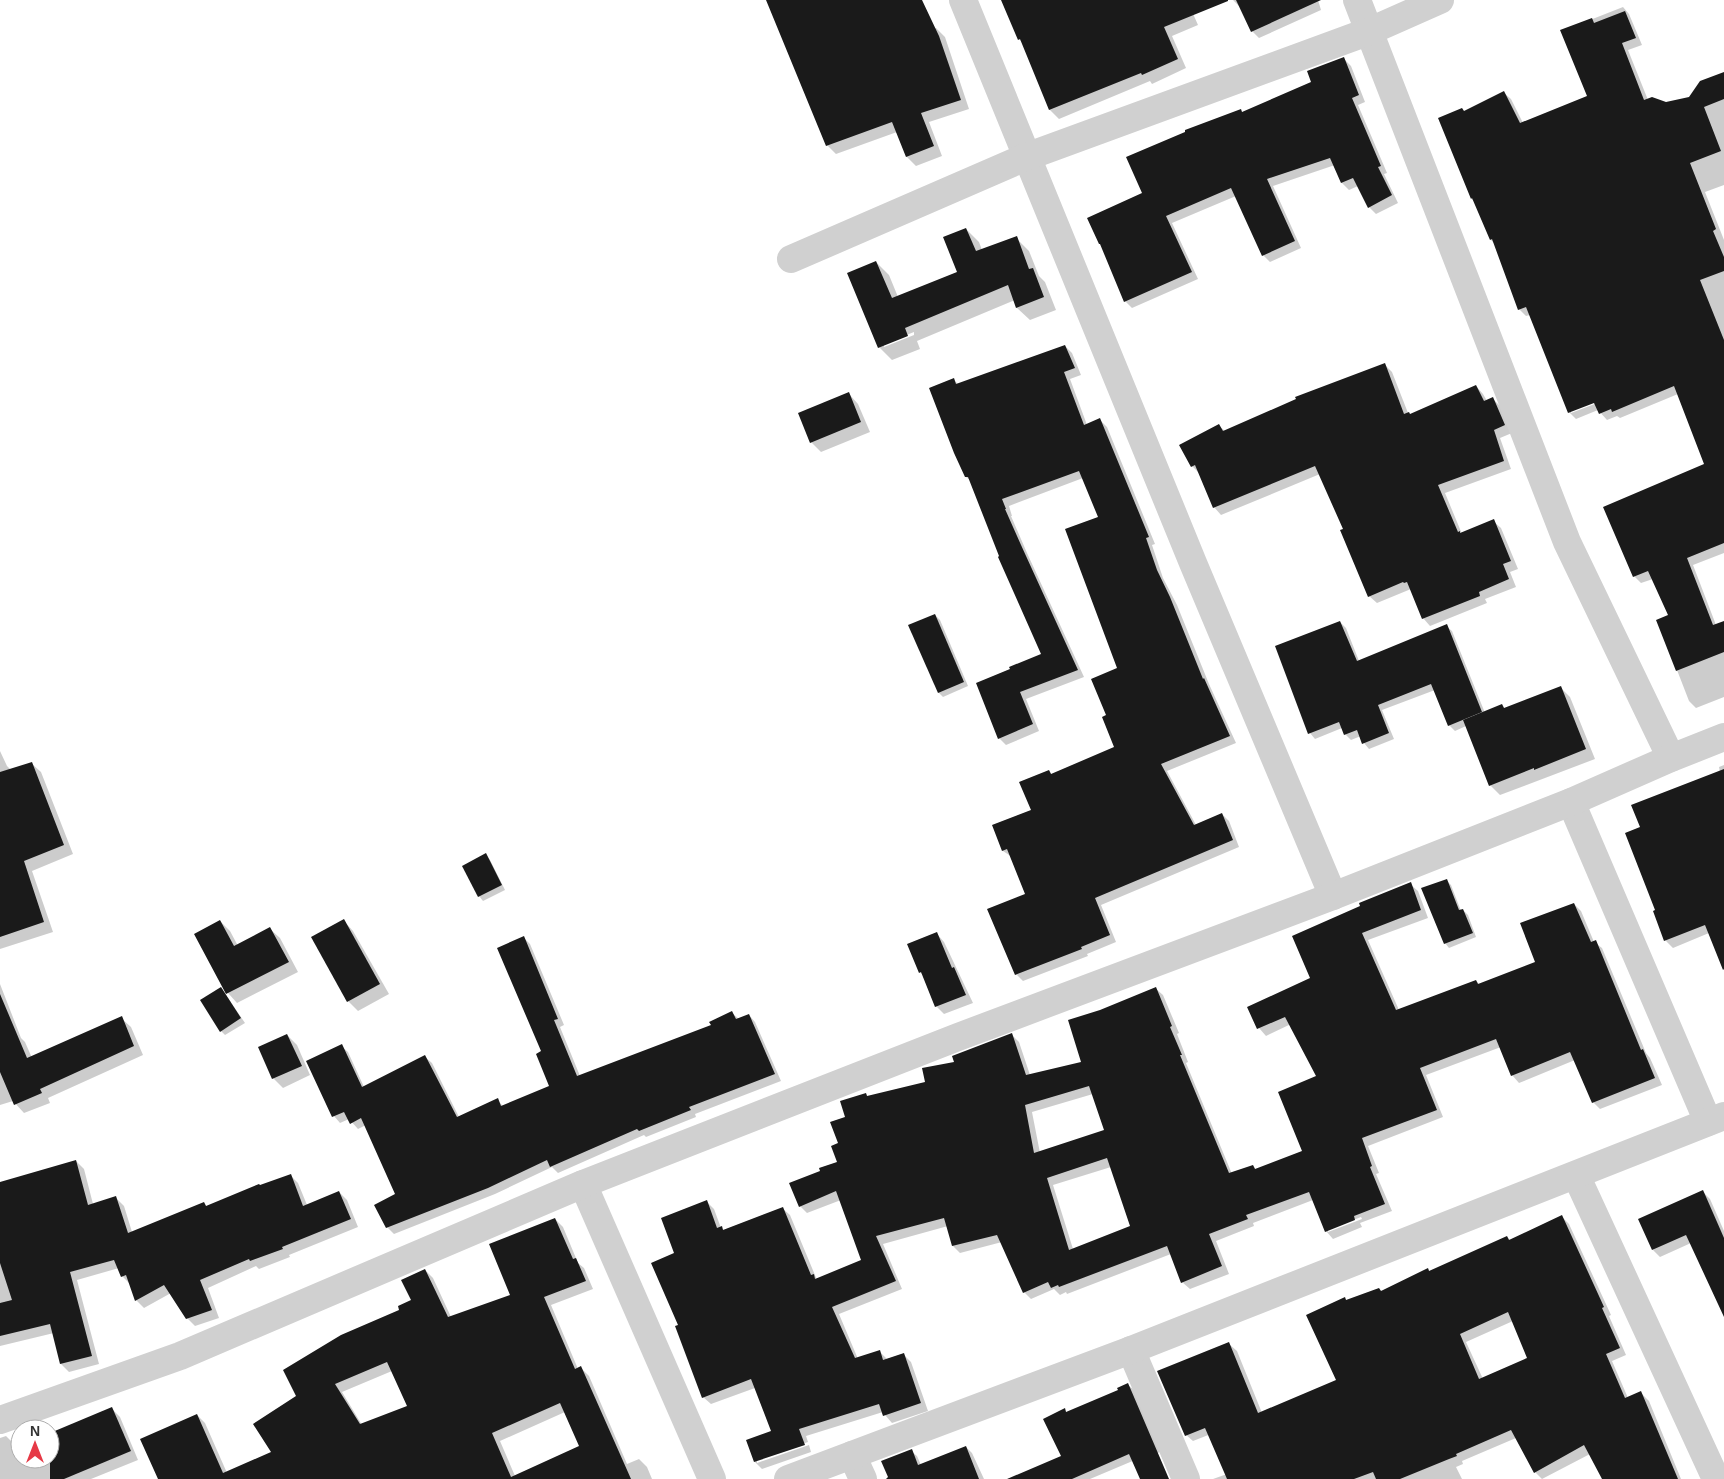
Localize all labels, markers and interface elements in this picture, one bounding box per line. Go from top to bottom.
north arrow [10,1419,60,1469]
text: N [30,1423,40,1439]

